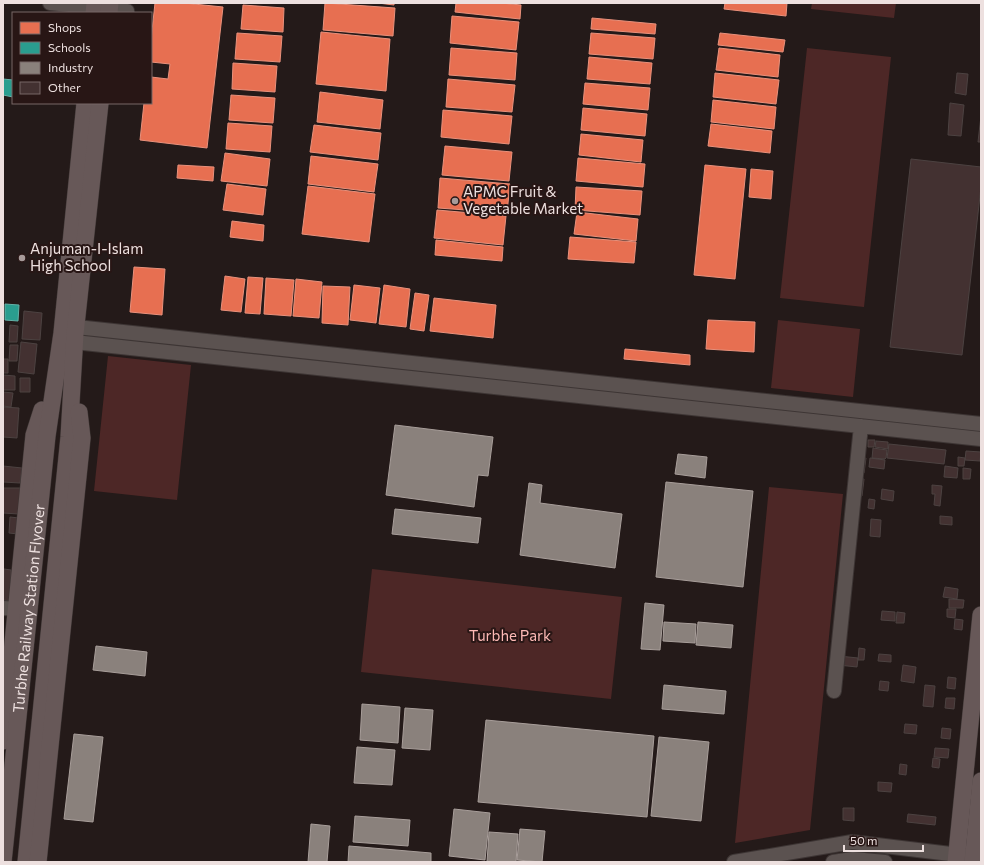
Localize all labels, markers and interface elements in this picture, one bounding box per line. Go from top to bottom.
legend [12,12,152,104]
text: Shops [48,20,82,34]
text: Schools [48,40,91,54]
text: Industry [48,60,93,74]
text: Other [48,80,81,94]
place label: APMC Fruit & Vegetable Market [463,182,583,217]
marker: APMC Fruit & Vegetable Market [450,196,460,206]
place label: Anjuman-I-Islam High School [30,239,143,274]
marker: Anjuman-I-Islam High School [17,253,27,263]
street label: Turbhe Railway Station Flyover [8,503,48,714]
park label: Turbhe Park [469,626,551,644]
scale bar [844,827,923,853]
text: 50 m [850,833,878,847]

